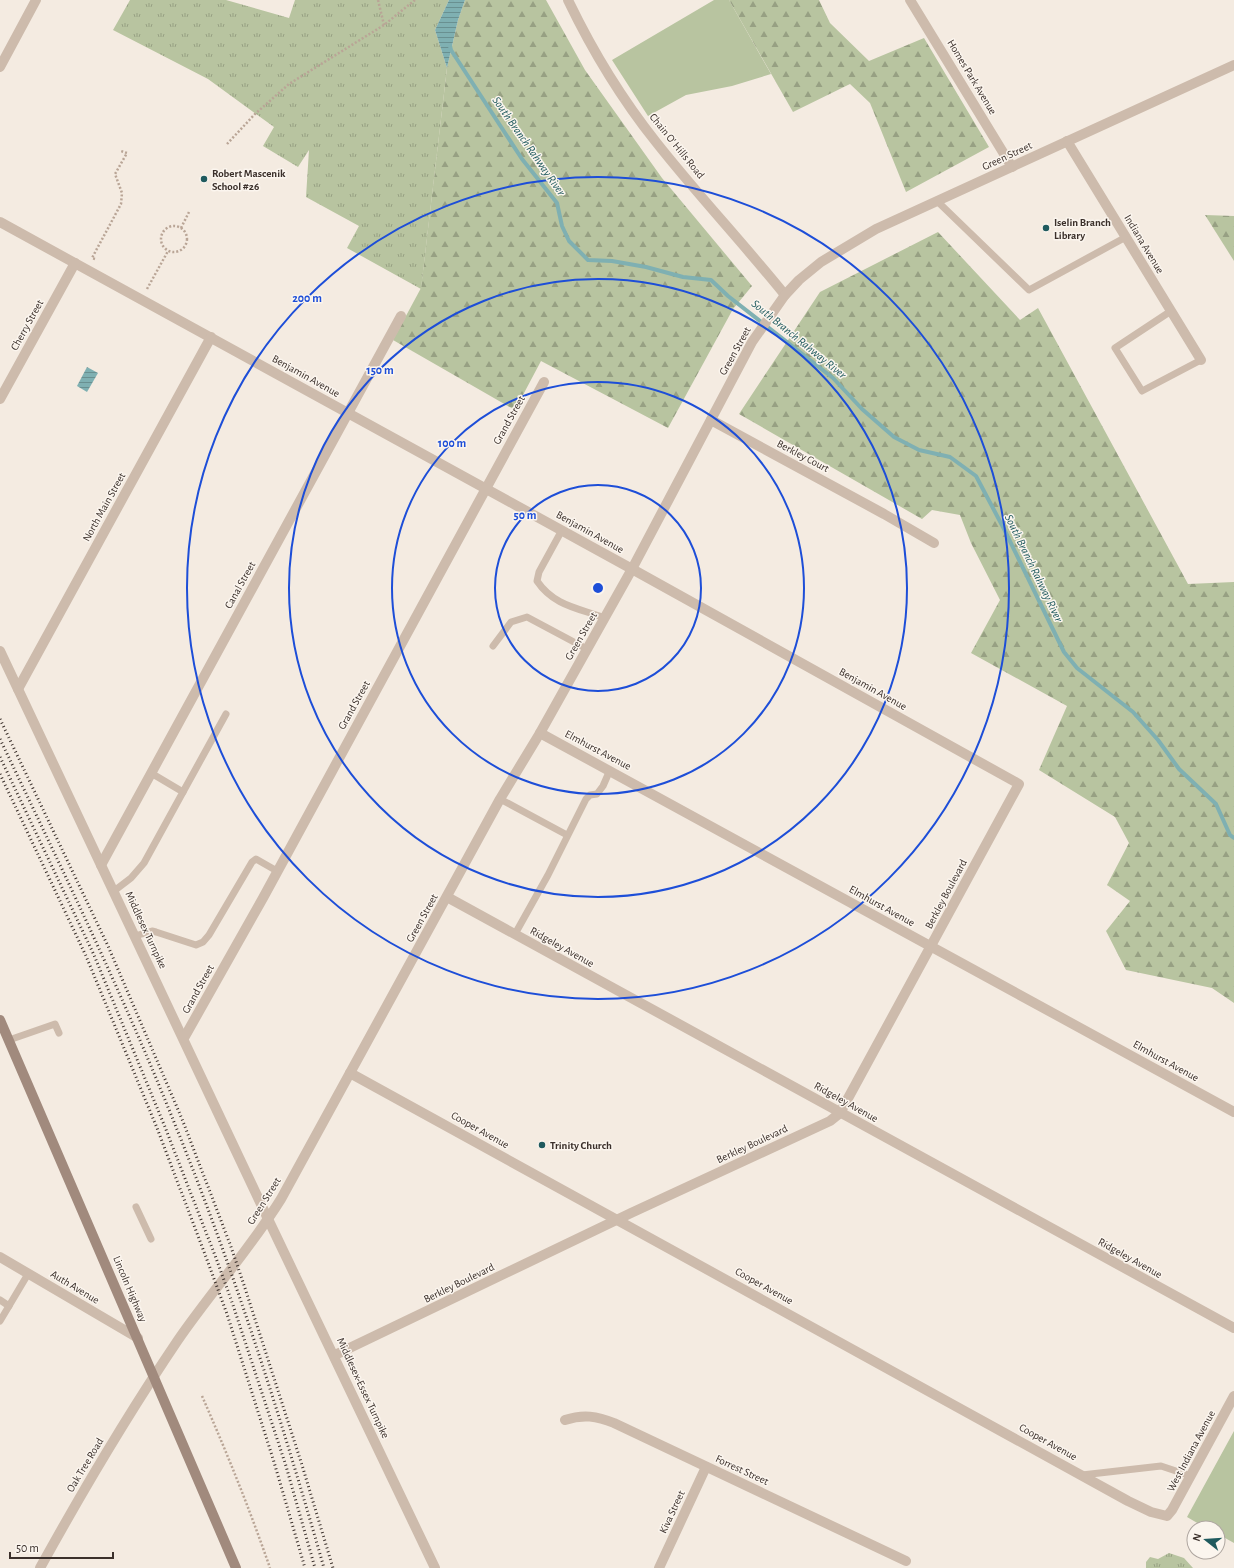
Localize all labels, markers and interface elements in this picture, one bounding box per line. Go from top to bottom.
street label: Homes Park Avenue [945,38,999,116]
water label: South Branch Rahway River [490,94,568,199]
street label: Chain O' Hills Road [647,111,707,181]
street label: Green Street [980,140,1034,172]
place label: Robert Mascenik School #26 [212,168,286,192]
marker: Robert Mascenik School #26 [199,174,209,184]
street label: Indiana Avenue [1122,213,1166,275]
place label: Iselin Branch Library [1054,217,1111,241]
marker: Iselin Branch Library [1041,223,1051,233]
text: 200 m [292,292,322,304]
street label: Cherry Street [9,297,46,352]
water label: South Branch Rahway River [749,297,849,381]
street label: Green Street [717,325,753,377]
street label: Benjamin Avenue [270,353,342,399]
text: 150 m [366,364,394,376]
street label: Grand Street [491,393,527,446]
text: 100 m [438,437,466,449]
street label: Berkley Court [775,438,831,475]
street label: North Main Street [81,470,128,543]
text: 50 m [514,509,537,521]
street label: Benjamin Avenue [554,509,626,555]
water label: South Branch Rahway River [1003,512,1066,625]
street label: Canal Street [223,559,258,610]
centre of rings [591,581,605,595]
street label: Green Street [563,610,599,662]
street label: Benjamin Avenue [837,666,909,712]
street label: Grand Street [336,678,372,731]
street label: Elmhurst Avenue [563,728,633,772]
street label: Berkley Boulevard [923,857,969,931]
street label: Elmhurst Avenue [847,883,917,929]
street label: Middlesex Turnpike [123,890,169,970]
street label: Green Street [404,892,440,944]
street label: Ridgeley Avenue [528,925,596,969]
street label: Grand Street [180,962,216,1015]
street label: Elmhurst Avenue [1131,1038,1201,1084]
street label: Ridgeley Avenue [812,1080,880,1124]
street label: Cooper Avenue [449,1110,511,1150]
street label: Berkley Boulevard [715,1123,789,1165]
marker: Trinity Church [537,1140,547,1150]
place label: Trinity Church [550,1140,612,1151]
street label: Green Street [245,1175,283,1227]
street label: Ridgeley Avenue [1096,1236,1164,1280]
street label: Lincoln Highway [111,1254,149,1324]
street label: Berkley Boulevard [422,1261,496,1305]
street label: Cooper Avenue [733,1266,795,1306]
street label: Auth Avenue [49,1268,101,1306]
street label: Middlesex-Essex Turnpike [335,1336,391,1440]
street label: West Indiana Avenue [1165,1409,1217,1493]
street label: Cooper Avenue [1017,1422,1079,1462]
street label: Oak Tree Road [65,1436,106,1494]
street label: Forrest Street [714,1453,771,1487]
street label: Kiva Street [657,1488,687,1535]
north arrow [1186,1520,1226,1560]
text: N [1191,1532,1203,1542]
scale bar [10,1534,113,1560]
text: 50 m [16,1542,39,1554]

